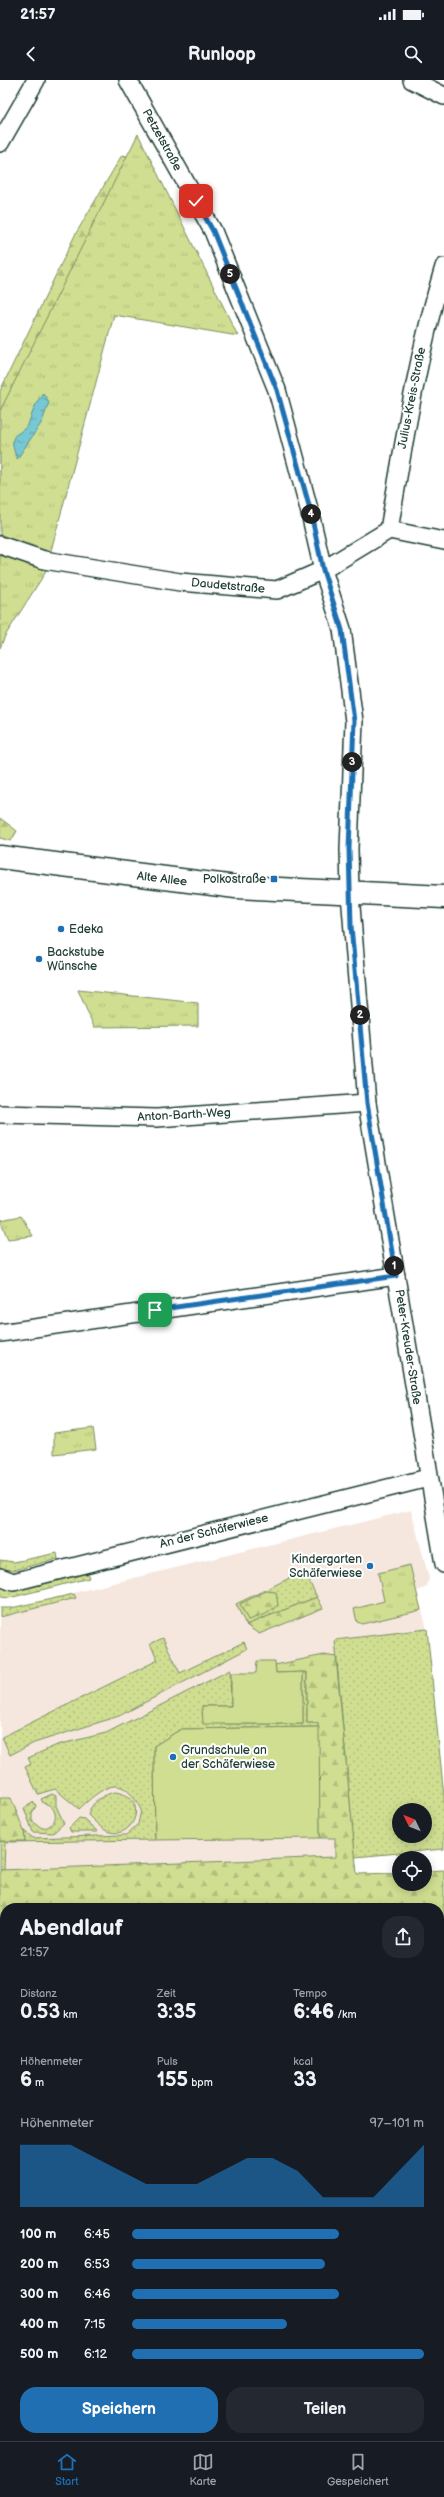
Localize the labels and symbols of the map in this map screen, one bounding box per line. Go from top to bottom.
street label: Petzetstraße [139,106,185,174]
pin [179,184,213,218]
pin: 5 [220,264,240,284]
street label: Julius-Kreis-Straße [395,346,429,450]
pin: 4 [301,504,321,524]
street label: Daudetstraße [191,575,265,597]
pin: 3 [342,752,362,772]
street label: Alte Allee [136,868,188,890]
place label: Polkostraße [203,872,266,887]
marker: Polkostraße [269,874,279,884]
place label: Edeka [69,922,104,937]
marker: Edeka [56,924,66,934]
place label: Backstube Wünsche [47,945,104,974]
marker: Backstube Wünsche [34,954,44,964]
pin: 2 [350,1005,370,1025]
street label: Anton-Barth-Weg [137,1105,231,1125]
pin: 1 [384,1256,404,1276]
street label: Peter-Kreuder-Straße [391,1288,425,1406]
pin [138,1293,172,1327]
street label: An der Schäferwiese [158,1510,270,1552]
place label: Kindergarten Schäferwiese [289,1552,362,1581]
marker: Kindergarten Schäferwiese [365,1561,375,1571]
place label: Grundschule an der Schäferwiese [181,1743,275,1772]
marker: Grundschule an der Schäferwiese [168,1752,178,1762]
north arrow [392,1803,432,1843]

